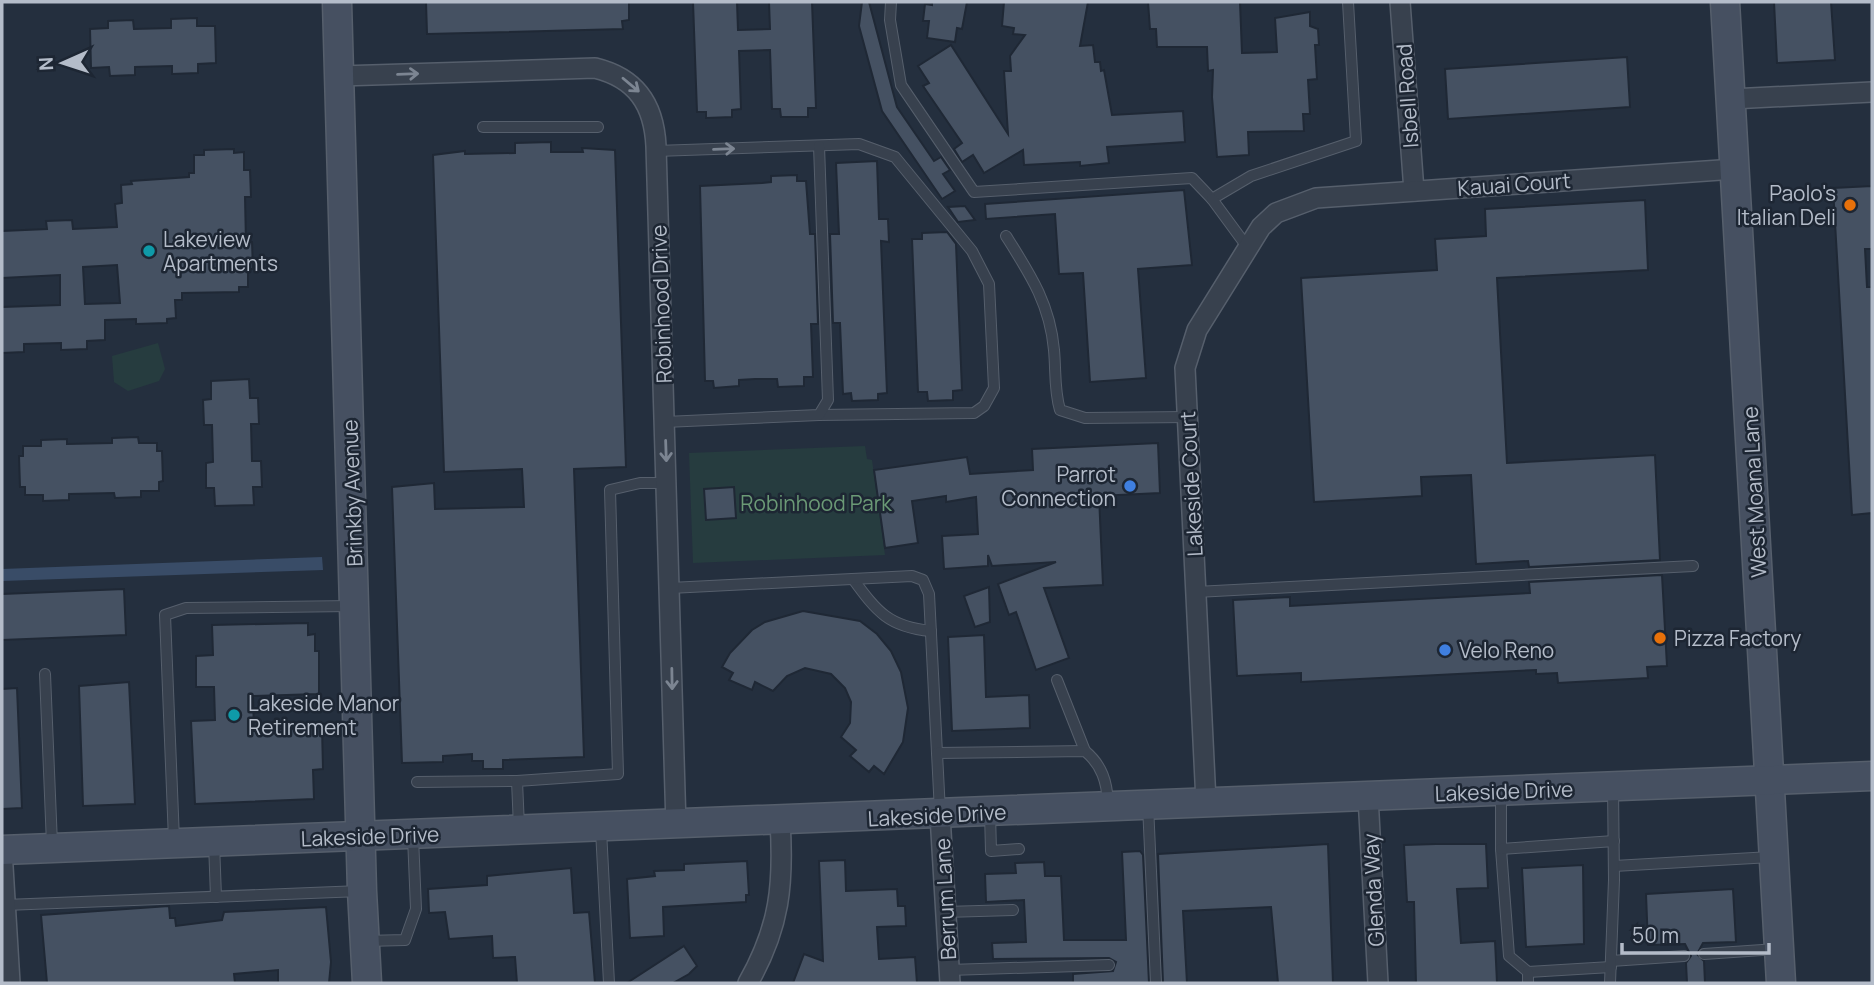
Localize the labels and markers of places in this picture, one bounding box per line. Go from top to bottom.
place label: Paolo's Italian Deli [1737,179,1836,231]
marker: Paolo's Italian Deli [1842,197,1858,213]
place label: Lakeview Apartments [163,225,278,277]
marker: Lakeview Apartments [141,243,157,259]
place label: Parrot Connection [1002,460,1116,512]
marker: Parrot Connection [1122,478,1138,494]
place label: Pizza Factory [1674,624,1801,652]
marker: Pizza Factory [1652,630,1668,646]
place label: Velo Reno [1459,636,1554,664]
marker: Velo Reno [1437,642,1453,658]
place label: Lakeside Manor Retirement [248,689,400,741]
marker: Lakeside Manor Retirement [226,707,242,723]

